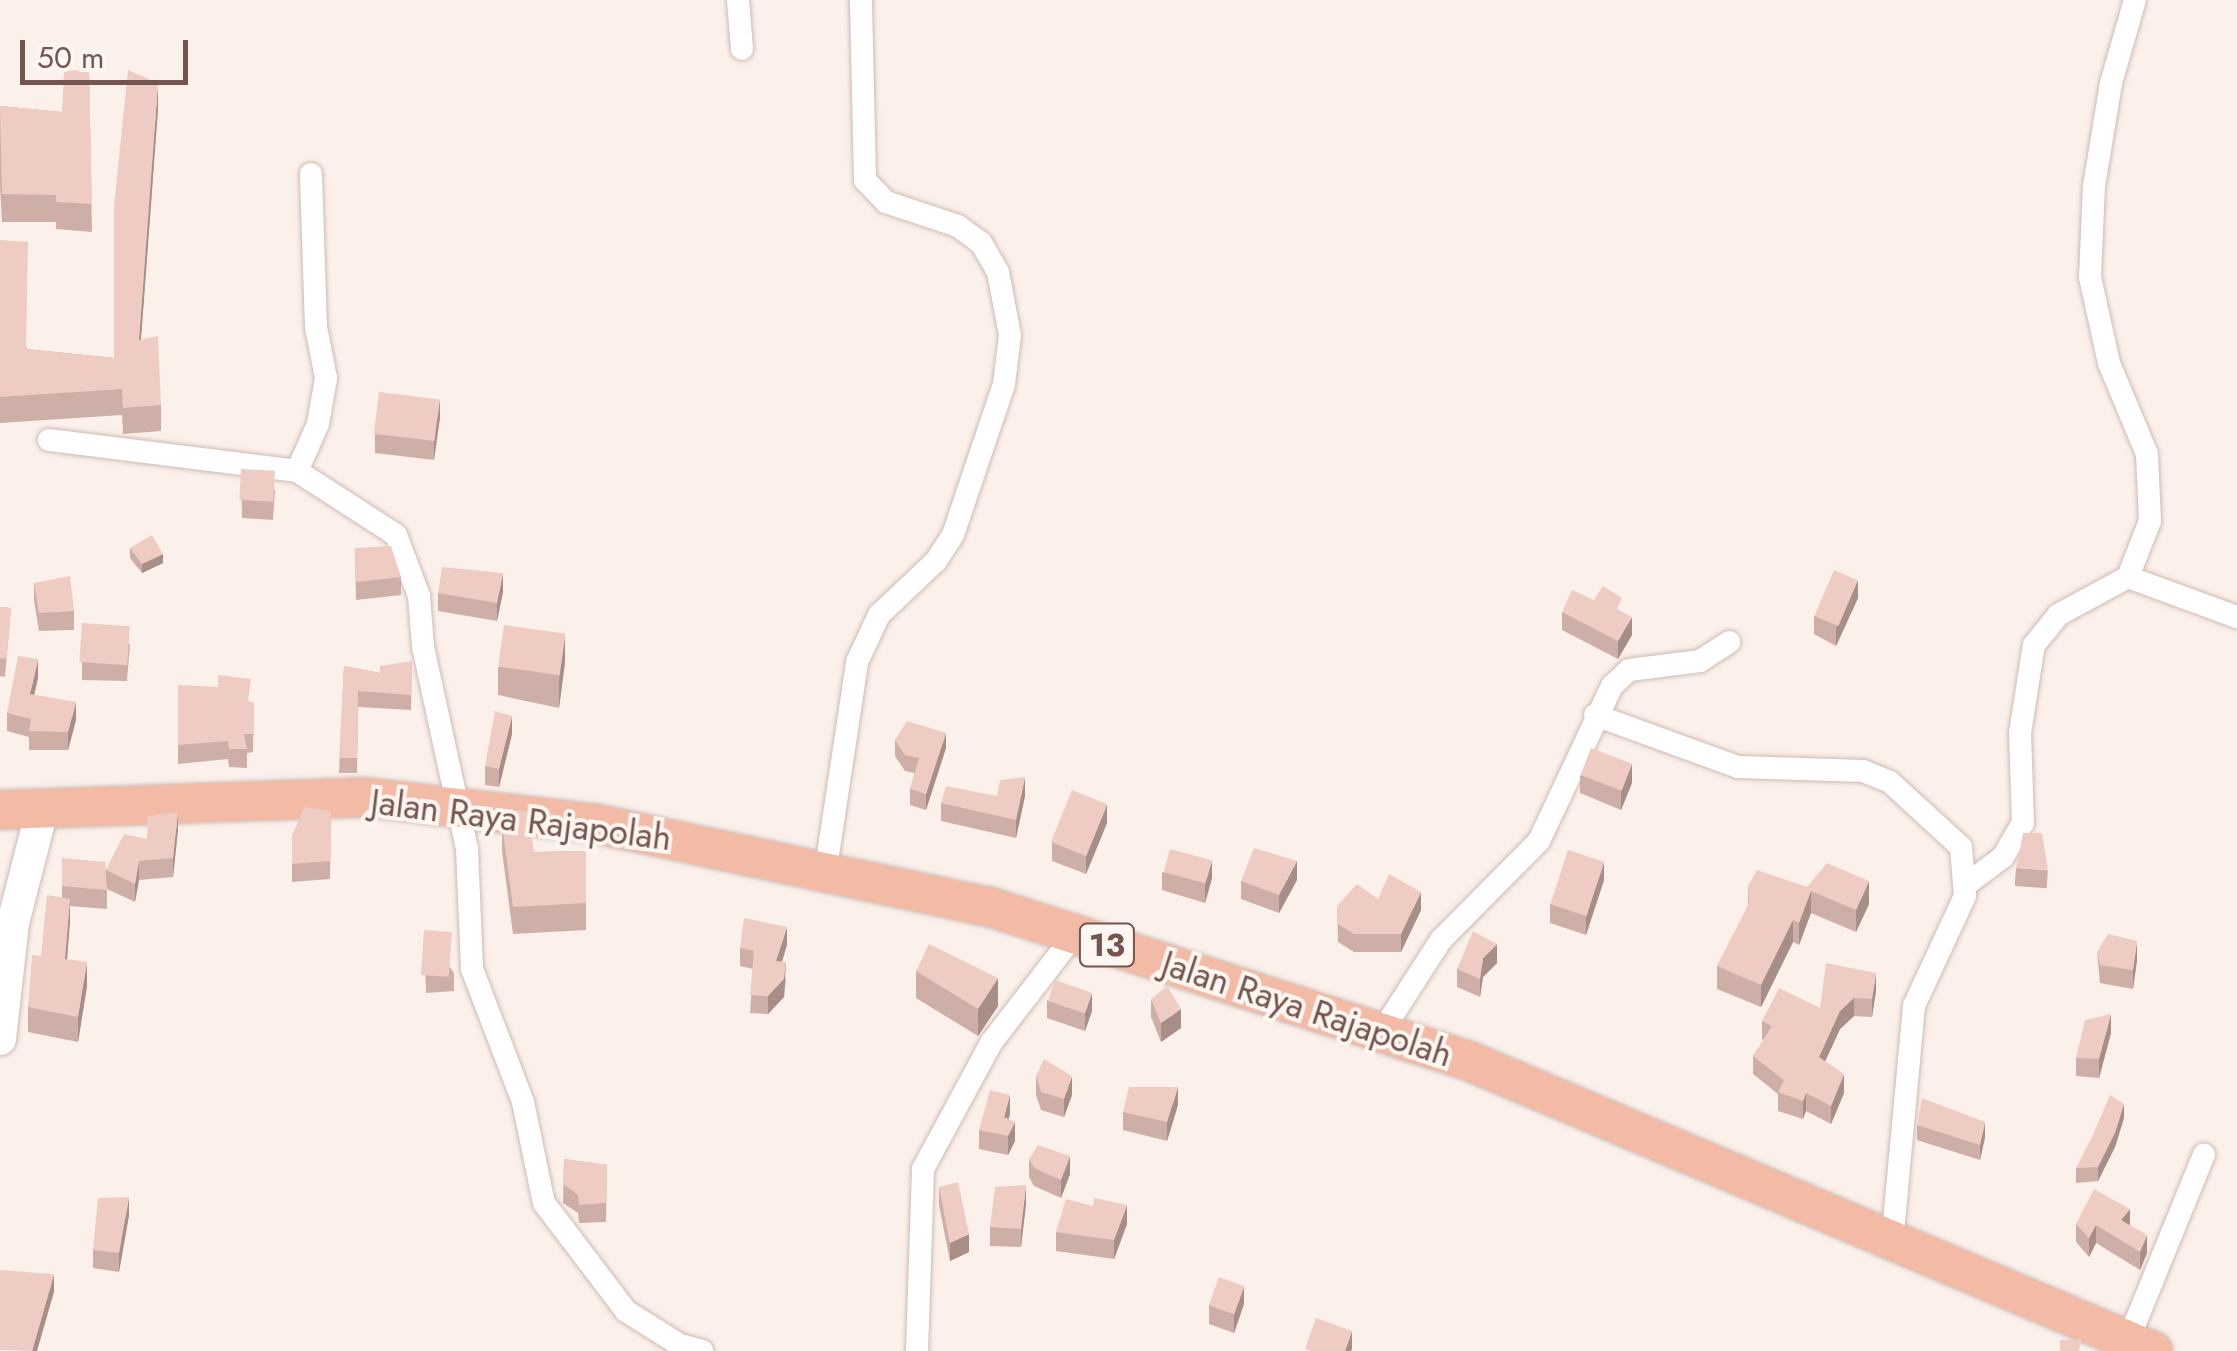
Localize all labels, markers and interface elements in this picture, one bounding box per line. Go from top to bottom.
scale bar [25,20,192,82]
text: 50 m [37,36,104,79]
street label: Jalan Raya Rajapolah [368,781,674,859]
road number: 13 [1077,918,1137,972]
street label: Jalan Raya Rajapolah [1157,942,1457,1076]

